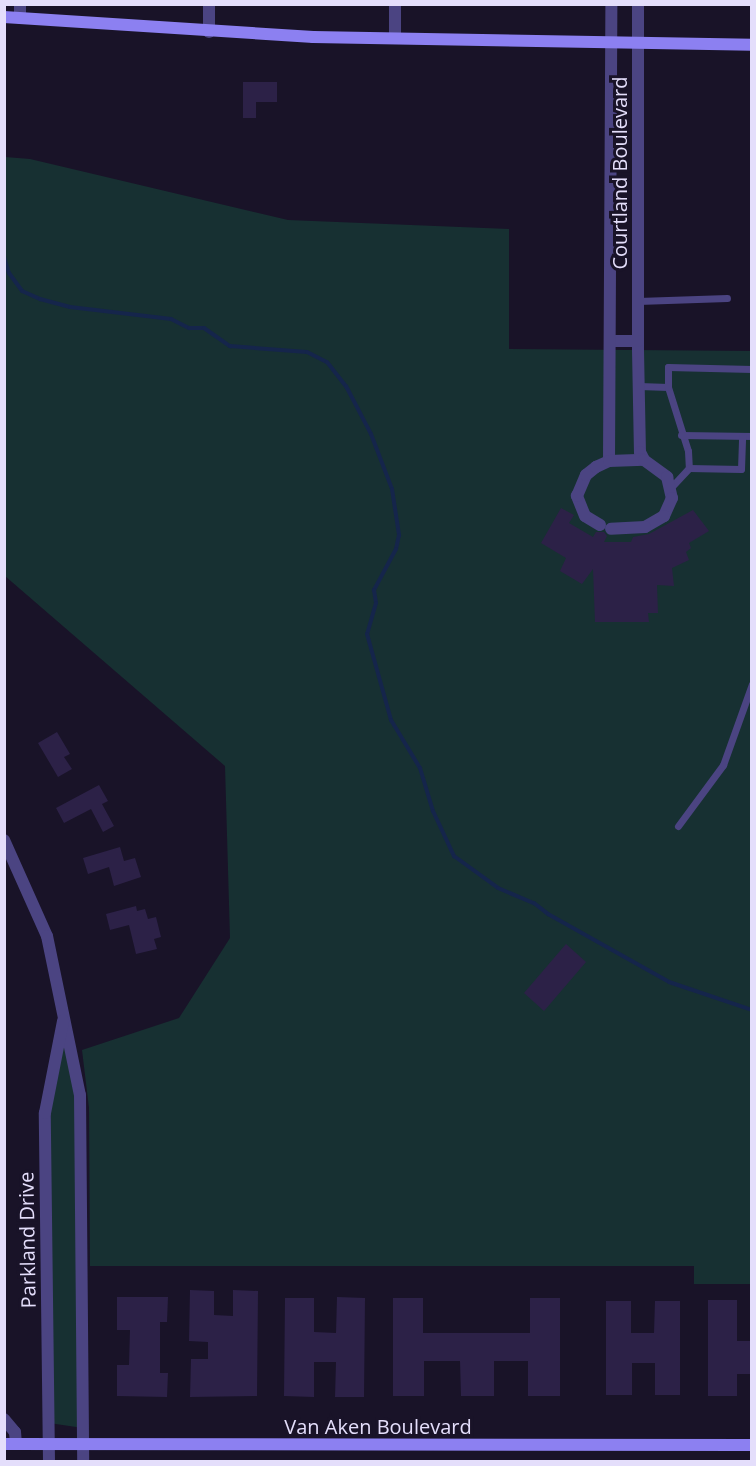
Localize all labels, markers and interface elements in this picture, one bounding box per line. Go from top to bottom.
street label: Courtland Boulevard [607,76,631,270]
street label: Parkland Drive [14,1171,40,1309]
street label: Van Aken Boulevard [284,1414,472,1438]

